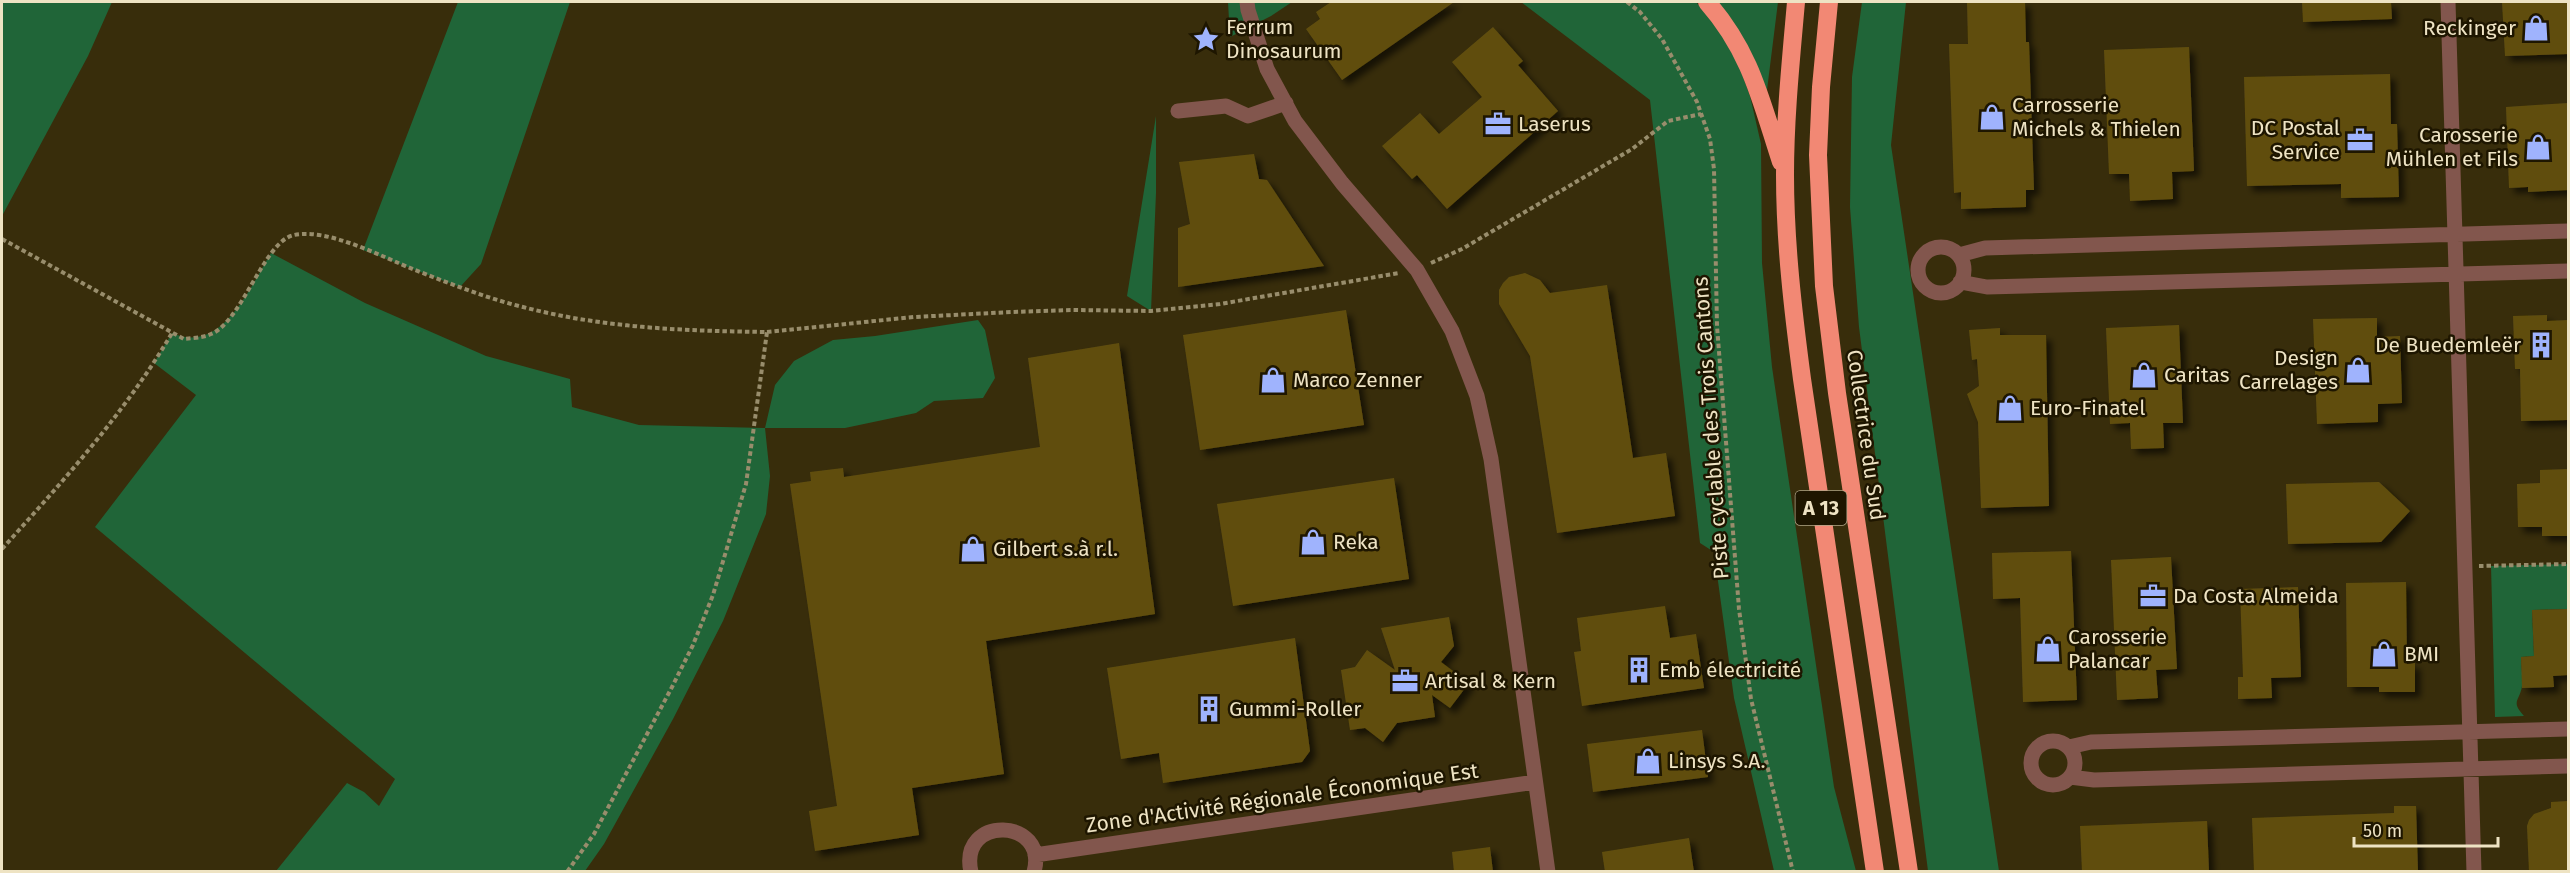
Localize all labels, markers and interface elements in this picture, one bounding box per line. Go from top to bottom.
shop icon: Reckinger [2521,13,2551,43]
place label: Ferrum Dinosaurum [1226,14,1342,64]
place label: Reckinger [2423,15,2516,41]
place icon: Ferrum Dinosaurum [1191,24,1221,54]
place label: Carrosserie Michels & Thielen [2012,92,2181,142]
shop icon: Carrosserie Michels & Thielen [1977,102,2007,132]
office icon: Laserus [1483,109,1513,139]
place label: Laserus [1518,111,1591,137]
place label: DC Postal Service [2251,115,2340,165]
place label: Carosserie Mühlen et Fils [2386,122,2518,172]
office icon: DC Postal Service [2345,125,2375,155]
shop icon: Carosserie Mühlen et Fils [2523,132,2553,162]
street label: Piste cyclable des Trois Cantons [1687,276,1735,580]
building icon: De Buedemleër [2526,330,2556,360]
place label: De Buedemleër [2375,332,2521,358]
place label: Design Carrelages [2239,345,2338,395]
street label: Collectrice du Sud [1841,348,1891,522]
shop icon: Design Carrelages [2343,355,2373,385]
shop icon: Caritas [2129,360,2159,390]
place label: Caritas [2164,362,2230,388]
shop icon: Marco Zenner [1258,365,1288,395]
place label: Marco Zenner [1293,367,1422,393]
shop icon: Euro-Finatel [1995,393,2025,423]
place label: Euro-Finatel [2030,395,2145,421]
road number: A 13 [1796,491,1846,525]
shop icon: Reka [1298,527,1328,557]
place label: Reka [1333,529,1379,555]
shop icon: Gilbert s.à r.l. [958,534,988,564]
place label: Gilbert s.à r.l. [993,536,1118,562]
office icon: Da Costa Almeida [2138,581,2168,611]
place label: Da Costa Almeida [2173,583,2339,609]
place label: Carosserie Palancar [2068,624,2167,674]
shop icon: Carosserie Palancar [2033,634,2063,664]
shop icon: BMI [2369,639,2399,669]
place label: BMI [2404,641,2439,667]
building icon: Emb électricité [1624,655,1654,685]
place label: Emb électricité [1659,657,1801,683]
office icon: Artisal & Kern [1390,666,1420,696]
place label: Artisal & Kern [1425,668,1556,694]
building icon: Gummi-Roller [1194,694,1224,724]
place label: Gummi-Roller [1229,696,1361,722]
shop icon: Linsys S.A. [1633,746,1663,776]
place label: Linsys S.A. [1668,748,1765,774]
street label: Zone d'Activité Régionale Économique Est [1084,758,1480,838]
scale bar [2354,810,2498,848]
text: 50 m [2363,820,2402,842]

